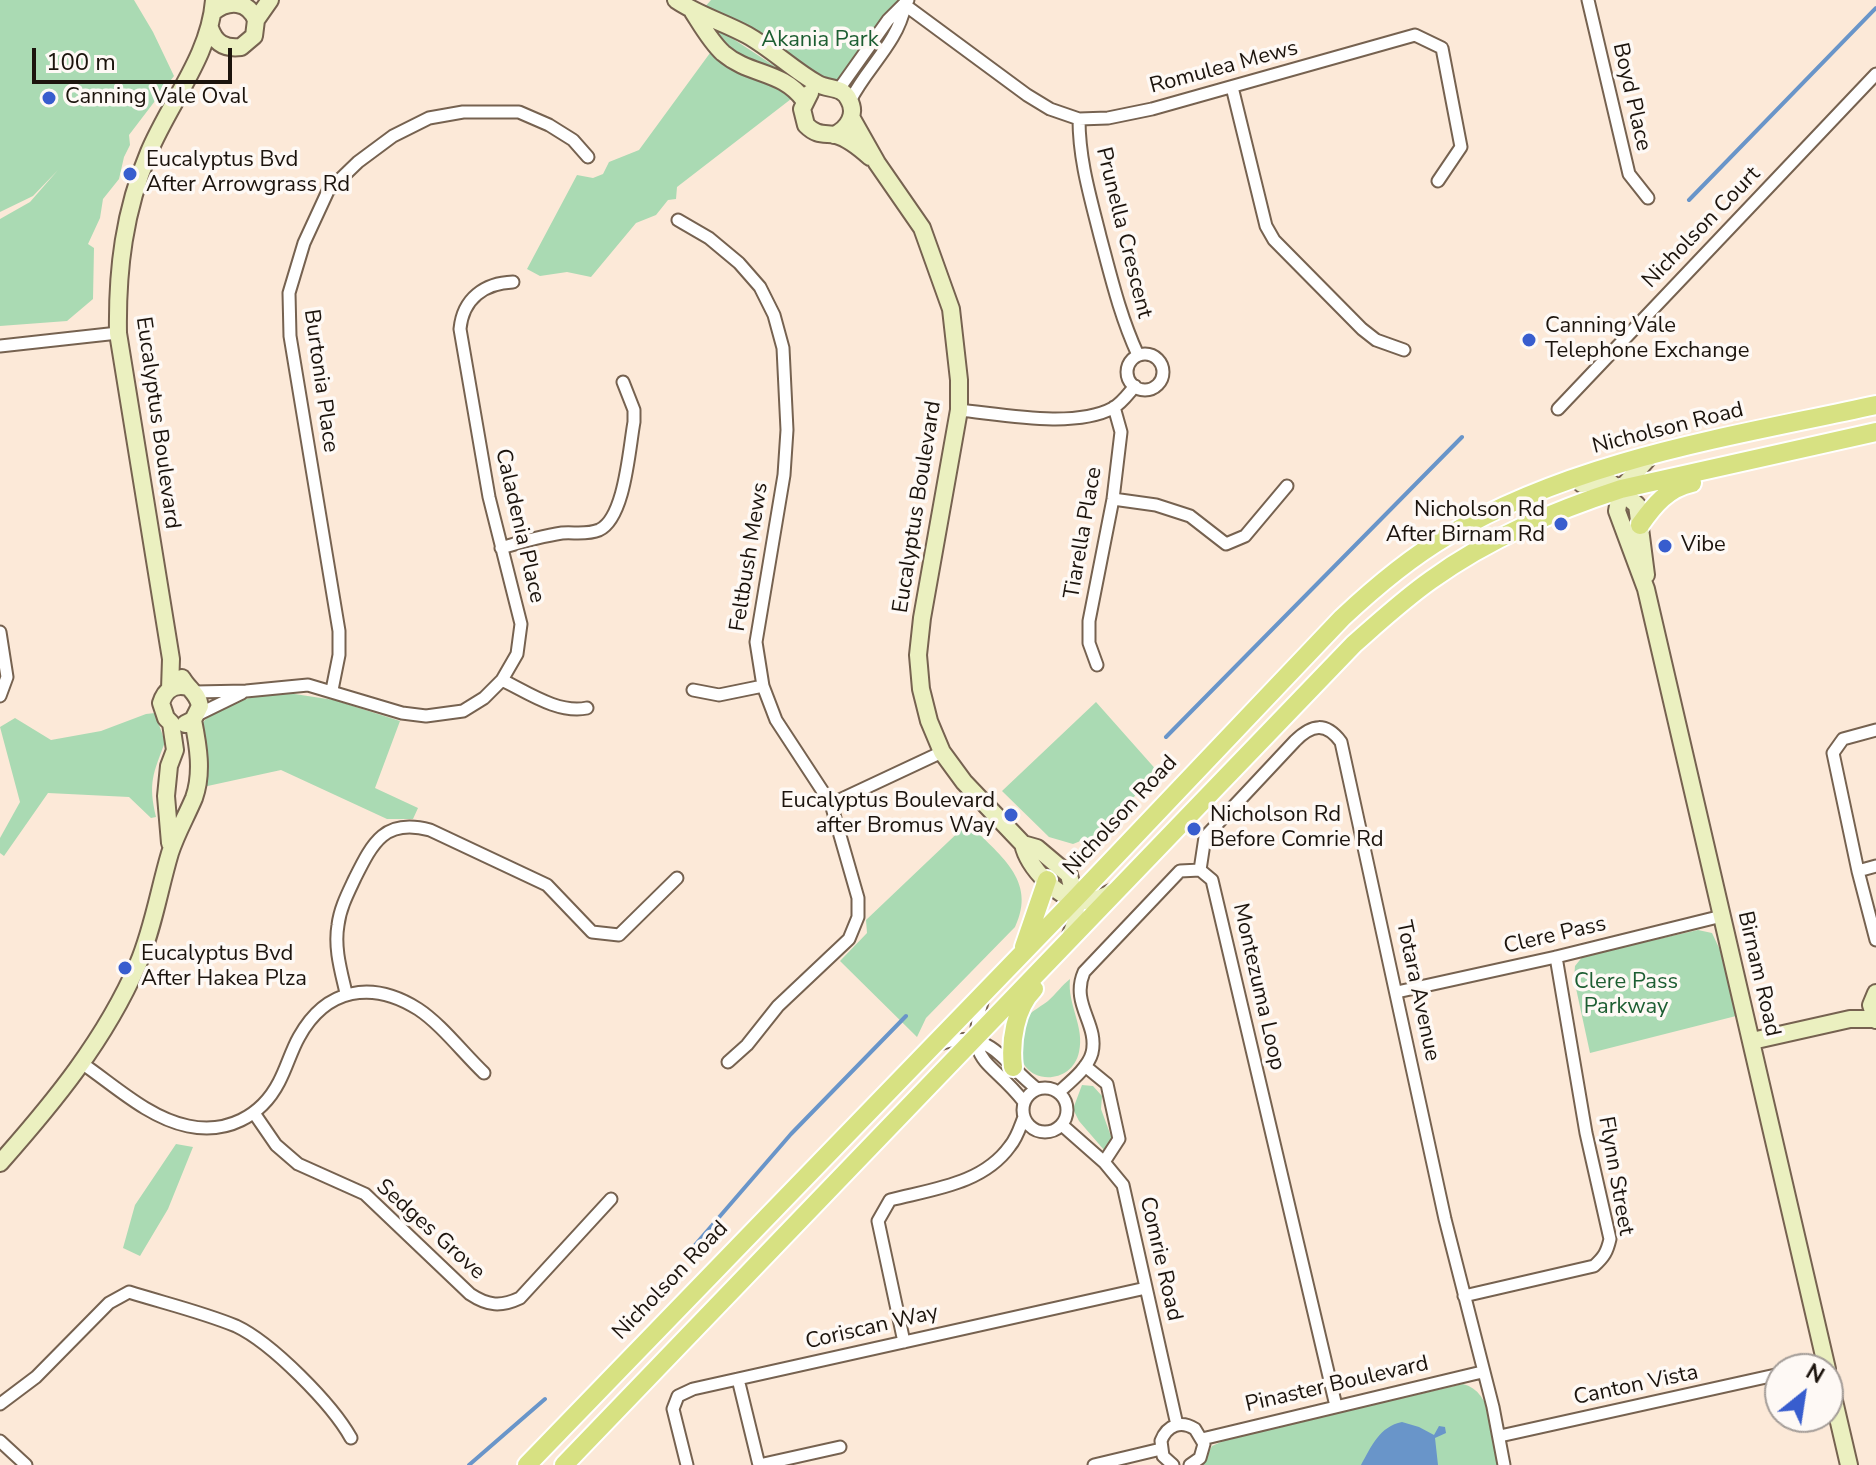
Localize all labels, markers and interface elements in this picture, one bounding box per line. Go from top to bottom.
park label: Akania Park [761,28,879,54]
scale bar [36,32,236,82]
street label: Romulea Mews [1147,36,1301,100]
street label: Boyd Place [1606,40,1656,154]
text: 100 m [46,46,116,78]
place label: Canning Vale Oval [65,85,248,111]
marker: Canning Vale Oval [40,89,58,107]
street label: Prunella Crescent [1089,145,1157,321]
place label: Eucalyptus Bvd After Arrowgrass Rd [146,148,350,200]
street label: Nicholson Court [1637,162,1767,294]
marker: Eucalyptus Bvd After Arrowgrass Rd [121,165,139,183]
street label: Burtonia Place [297,308,343,454]
place label: Canning Vale Telephone Exchange [1545,314,1749,366]
street label: Eucalyptus Boulevard [129,315,185,531]
marker: Canning Vale Telephone Exchange [1520,331,1538,349]
street label: Nicholson Road [1590,397,1746,461]
street label: Eucalyptus Boulevard [888,399,948,615]
street label: Caladenia Place [488,446,550,606]
street label: Tiarella Place [1059,465,1109,601]
street label: Feltbush Mews [725,481,775,633]
place label: Nicholson Rd After Birnam Rd [1386,498,1545,550]
marker: Nicholson Rd After Birnam Rd [1552,515,1570,533]
place label: Vibe [1681,533,1726,559]
marker: Vibe [1656,537,1674,555]
street label: Nicholson Road [1059,750,1183,882]
place label: Eucalyptus Boulevard after Bromus Way [781,789,995,840]
place label: Nicholson Rd Before Comrie Rd [1210,803,1384,854]
marker: Eucalyptus Boulevard after Bromus Way [1002,806,1020,824]
marker: Nicholson Rd Before Comrie Rd [1185,820,1203,838]
street label: Montezuma Loop [1226,901,1290,1073]
street label: Birnam Road [1731,909,1785,1039]
street label: Clere Pass [1501,911,1609,961]
street label: Totara Avenue [1389,918,1445,1064]
place label: Eucalyptus Bvd After Hakea Plza [141,942,307,994]
marker: Eucalyptus Bvd After Hakea Plza [116,959,134,977]
park label: Clere Pass Parkway [1574,970,1678,1022]
street label: Flynn Street [1592,1114,1638,1238]
street label: Sedges Grove [370,1174,490,1286]
street label: Comrie Road [1133,1194,1187,1324]
street label: Nicholson Road [608,1216,734,1346]
street label: Coriscan Way [803,1300,941,1356]
street label: Pinaster Boulevard [1243,1351,1431,1419]
north arrow [1764,1353,1844,1433]
text: N [1800,1357,1830,1391]
street label: Canton Vista [1571,1360,1701,1412]

